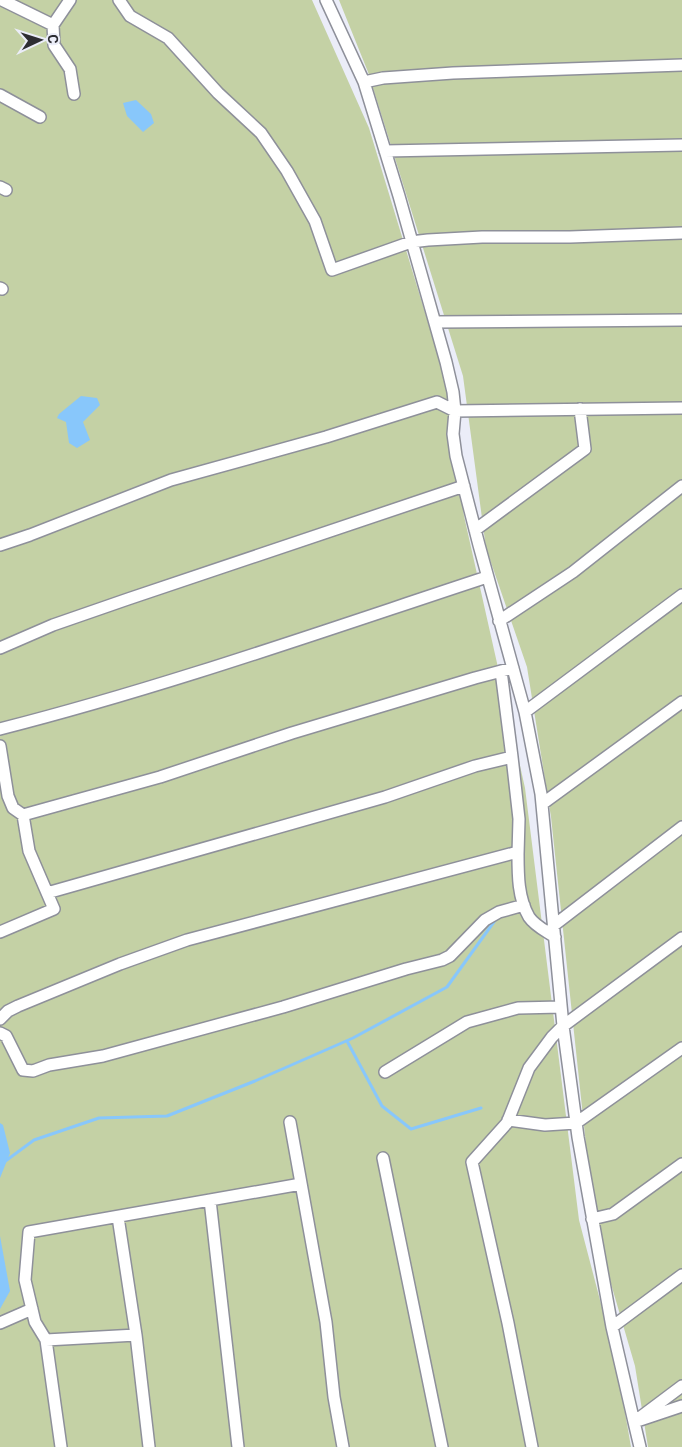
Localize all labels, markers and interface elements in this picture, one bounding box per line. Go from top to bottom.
north arrow [15,15,65,65]
text: С [45,34,61,44]

